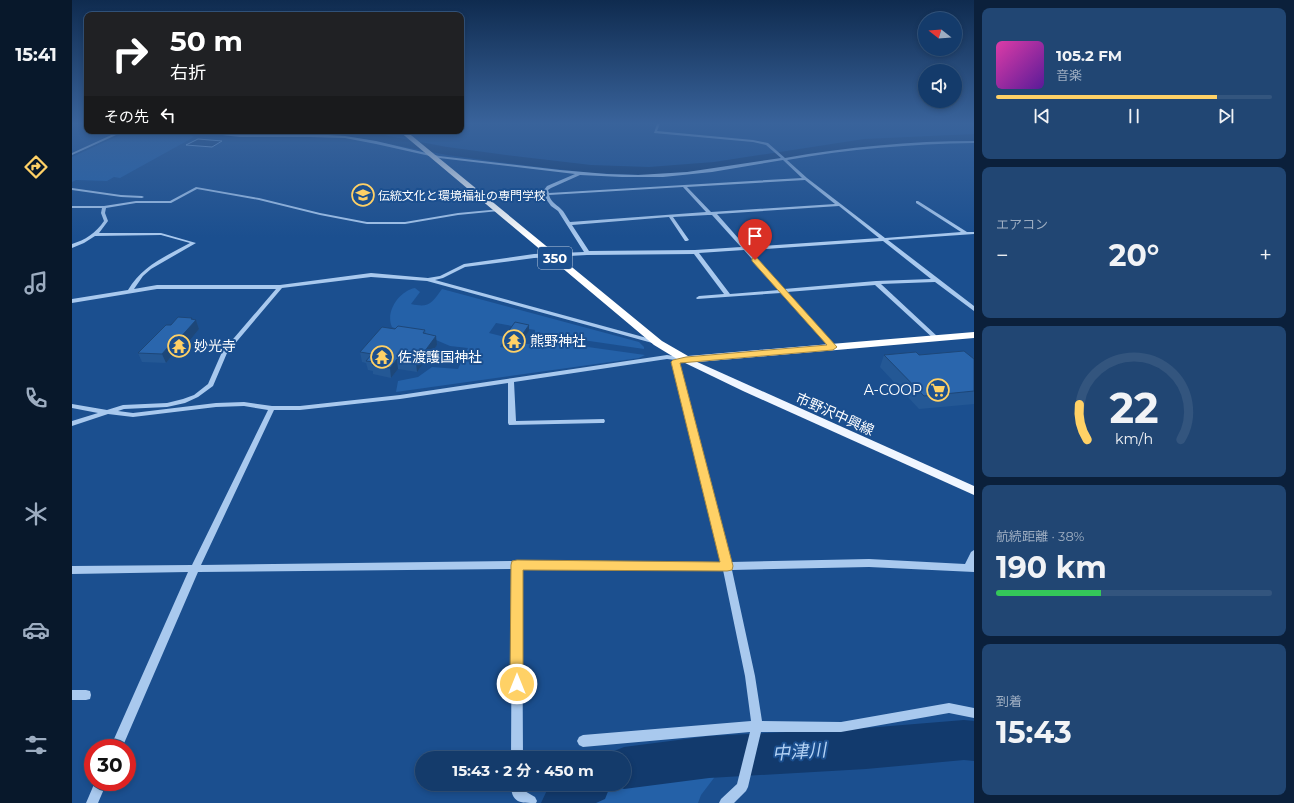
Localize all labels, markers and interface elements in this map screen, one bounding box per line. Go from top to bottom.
north arrow [918,12,962,56]
map controls [918,12,962,108]
text: 50 m [170,24,243,58]
icon: right [104,28,156,80]
text: 15:41 [15,44,57,66]
text: 105.2 FM [1056,46,1122,65]
text: 右折 [170,62,206,84]
button: sound [918,64,962,108]
text: 音楽 [1056,67,1082,83]
icon: left [157,104,179,126]
icon: previous [1031,105,1053,127]
icon: pause [1123,105,1145,127]
icon: next [1215,105,1237,127]
text: その先 [104,107,149,126]
icon: directions [22,153,50,181]
school or university icon: 伝統文化と環境福祉の専門学校 [350,182,376,208]
place label: 伝統文化と環境福祉の専門学校 [378,188,546,203]
text: エアコン [996,216,1048,232]
pin [738,219,772,260]
icon: arrive [744,225,766,247]
text: 20° [1109,237,1159,274]
text: − [996,242,1009,269]
text: + [1259,242,1272,269]
road number: 350 [538,247,572,269]
icon: music [22,269,50,297]
temple icon: 熊野神社 [501,328,527,354]
place label: 熊野神社 [530,332,586,350]
temple icon: 妙光寺 [166,333,192,359]
place label: 妙光寺 [194,337,236,355]
temple icon: 佐渡護国神社 [369,344,395,370]
place label: 佐渡護国神社 [398,348,482,366]
supermarket icon: A-COOP [925,377,951,403]
place label: A-COOP [864,381,922,399]
text: 22 [1109,382,1159,432]
icon: phone [22,384,50,412]
street label: 市野沢中興線 [793,389,877,439]
text: km/h [1115,429,1153,447]
icon: climate [22,500,50,528]
text: 航続距離 · 38% [996,528,1084,544]
text: 190 km [996,549,1107,586]
icon: car [22,616,50,644]
position arrow [496,663,538,705]
text: 到着 [996,693,1022,709]
text: 15:43 [996,714,1072,751]
icon: filters [22,731,50,759]
speed limit sign: 30 [84,739,136,791]
water label: 中津川 [771,739,829,765]
text: 15:43 · 2 分 · 450 m [452,761,594,780]

